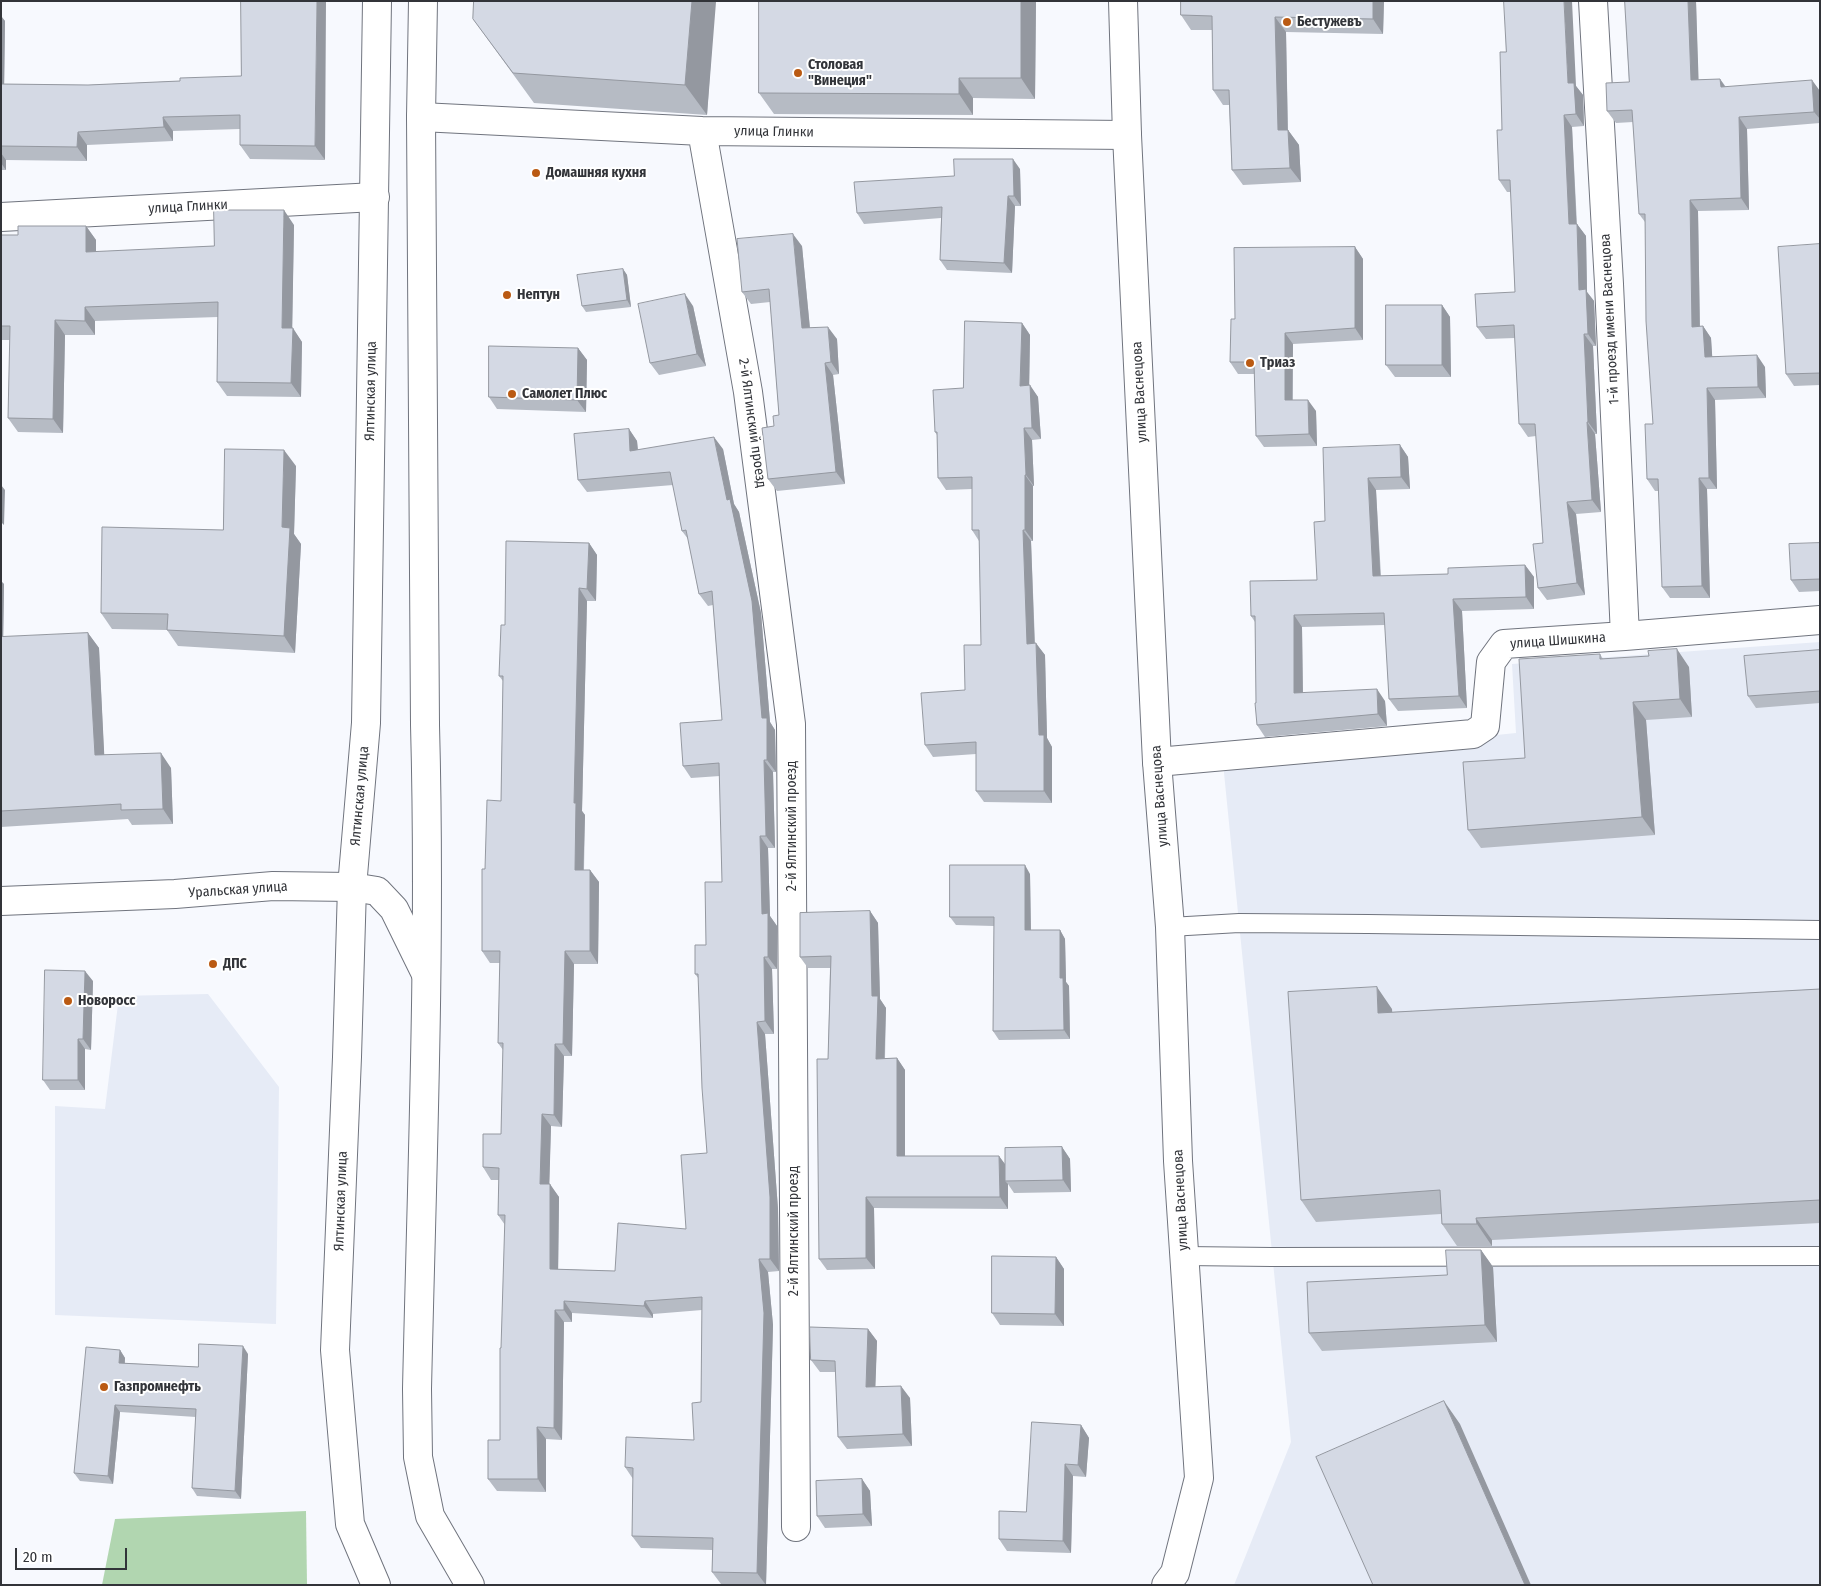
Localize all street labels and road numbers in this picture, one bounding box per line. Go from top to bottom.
street label: улица Глинки [734,123,814,141]
street label: улица Глинки [148,197,228,217]
street label: 1-й проезд имени Васнецова [1597,233,1623,405]
street label: Ялтинская улица [362,341,380,441]
street label: улица Васнецова [1129,341,1151,443]
street label: 2-й Ялтинский проезд [735,357,769,489]
street label: улица Шишкина [1510,629,1606,653]
street label: Ялтинская улица [347,745,373,847]
street label: улица Васнецова [1148,745,1172,847]
street label: 2-й Ялтинский проезд [784,761,800,891]
street label: Уральская улица [188,878,288,902]
street label: улица Васнецова [1170,1149,1192,1251]
street label: Ялтинская улица [331,1151,351,1251]
street label: 2-й Ялтинский проезд [786,1166,802,1296]

